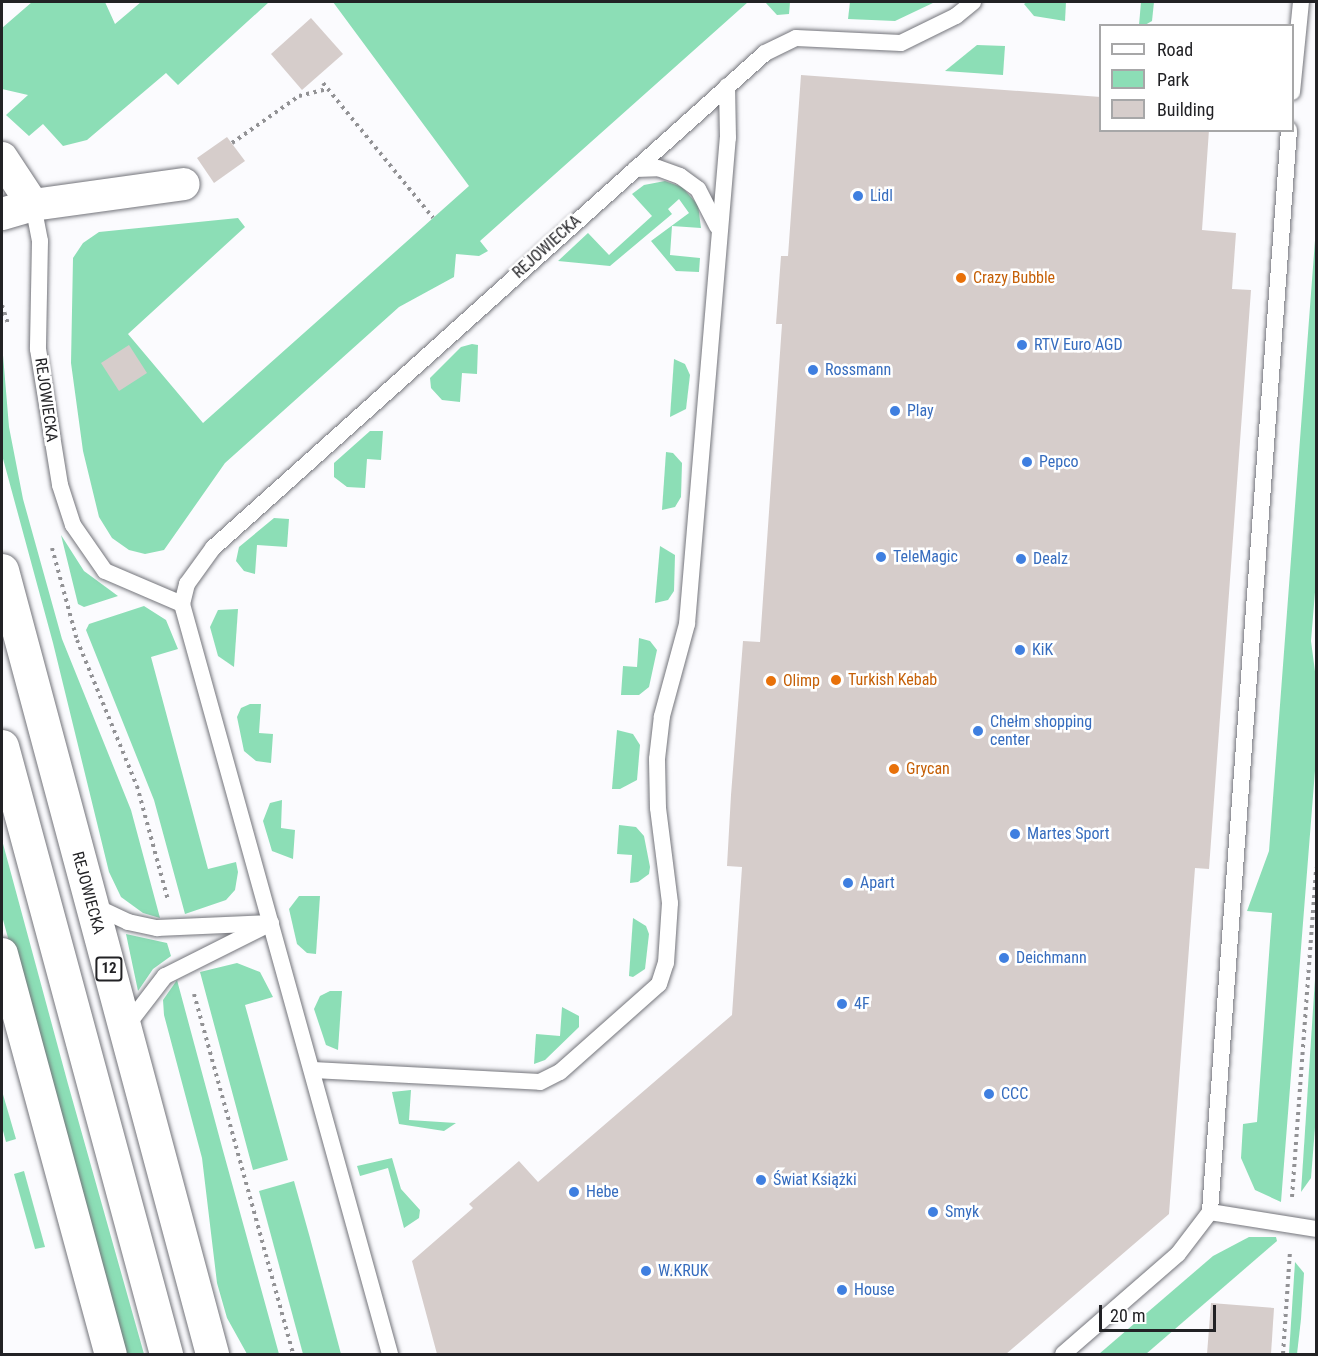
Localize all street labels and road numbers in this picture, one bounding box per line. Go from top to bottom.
street label: REJOWIECKA [509,211,585,283]
street label: REJOWIECKA [31,357,61,443]
street label: REJOWIECKA [68,849,108,937]
road number: 12 [94,957,124,981]

